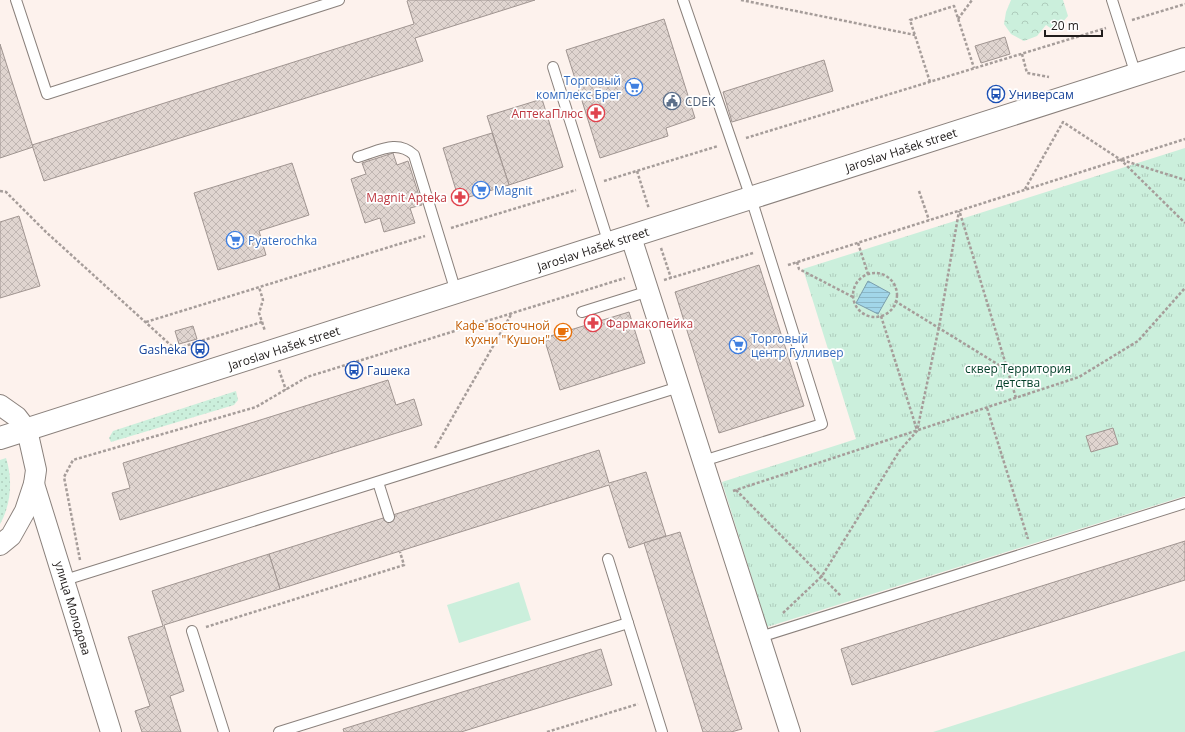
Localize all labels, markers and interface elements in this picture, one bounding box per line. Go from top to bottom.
scale bar [1045,12,1102,38]
text: 20 m [1051,17,1079,34]
place label: Торговый комплекс Брег [536,72,621,103]
supermarket icon: Торговый комплекс Брег [624,77,644,97]
bus stop icon: Универсам [986,84,1006,104]
place label: Универсам [1009,86,1074,103]
public building icon: CDEK [662,91,682,111]
place label: CDEK [685,93,716,110]
pharmacy icon: АптекаПлюс [586,103,606,123]
place label: АптекаПлюс [511,105,583,122]
street label: Jaroslav Hašek street [842,124,959,176]
supermarket icon: Magnit [471,180,491,200]
place label: Magnit [494,182,533,199]
pharmacy icon: Magnit Apteka [450,187,470,207]
place label: Magnit Apteka [366,189,447,206]
street label: Jaroslav Hašek street [534,223,651,275]
supermarket icon: Pyaterochka [225,230,245,250]
place label: Pyaterochka [248,232,317,249]
pharmacy icon: Фармакопейка [583,313,603,333]
place label: Фармакопейка [606,315,693,332]
place label: Кафе восточной кухни "Кушон" [455,317,550,348]
street label: Jaroslav Hašek street [225,322,342,374]
cafe icon: Кафе восточной кухни "Кушон" [553,322,573,342]
place label: Торговый центр Гулливер [751,330,844,361]
supermarket icon: Торговый центр Гулливер [728,335,748,355]
bus stop icon: Gasheka [190,339,210,359]
place label: Gasheka [139,341,187,358]
bus stop icon: Гашека [344,360,364,380]
park label: сквер Территория детства [965,360,1071,391]
place label: Гашека [367,362,410,379]
street label: улица Молодова [51,559,95,657]

